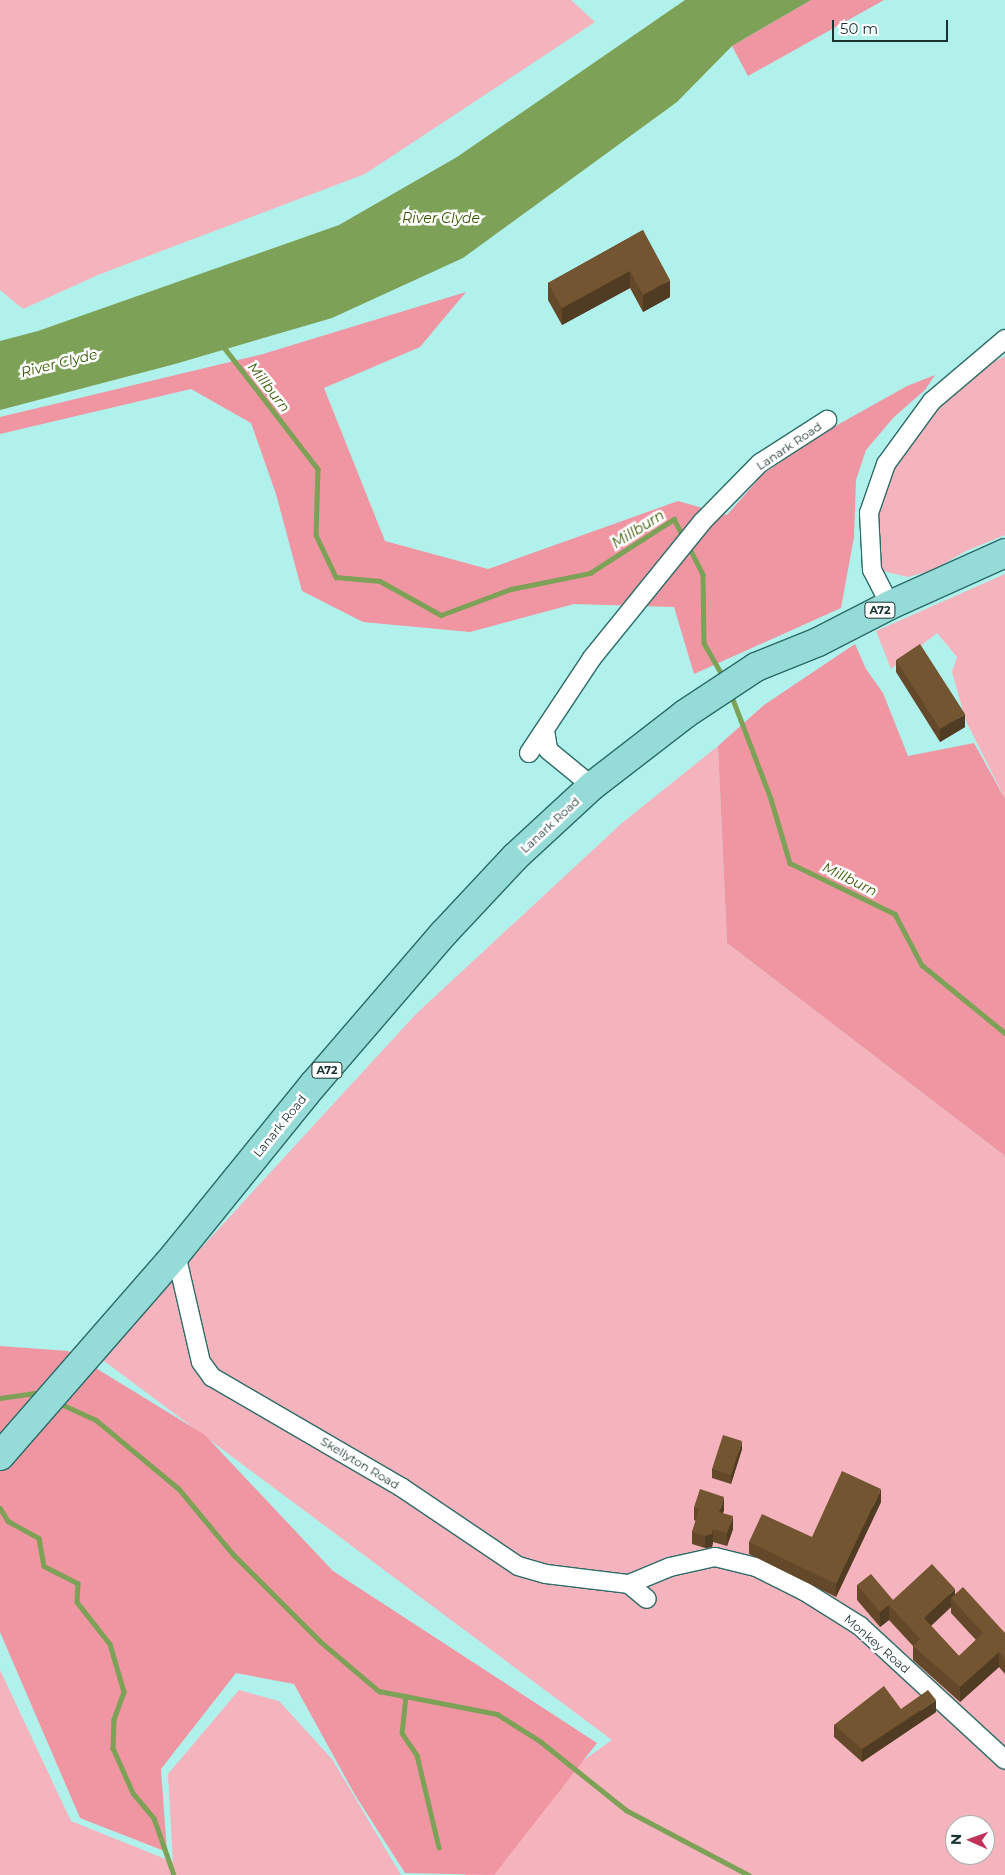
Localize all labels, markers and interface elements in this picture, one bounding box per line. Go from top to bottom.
scale bar [835,10,951,42]
text: 50 m [840,19,878,38]
water label: River Clyde [402,210,480,226]
water label: River Clyde [19,345,99,381]
water label: Millburn [244,359,294,415]
street label: Lanark Road [754,419,824,473]
water label: Millburn [609,506,667,552]
road number: A72 [864,602,896,618]
street label: Lanark Road [517,794,583,856]
water label: Millburn [820,859,880,899]
road number: A72 [311,1062,343,1078]
street label: Lanark Road [251,1092,309,1160]
street label: Skellyton Road [318,1434,402,1492]
street label: Monkey Road [841,1612,913,1676]
north arrow [945,1815,995,1865]
text: N [947,1834,965,1845]

